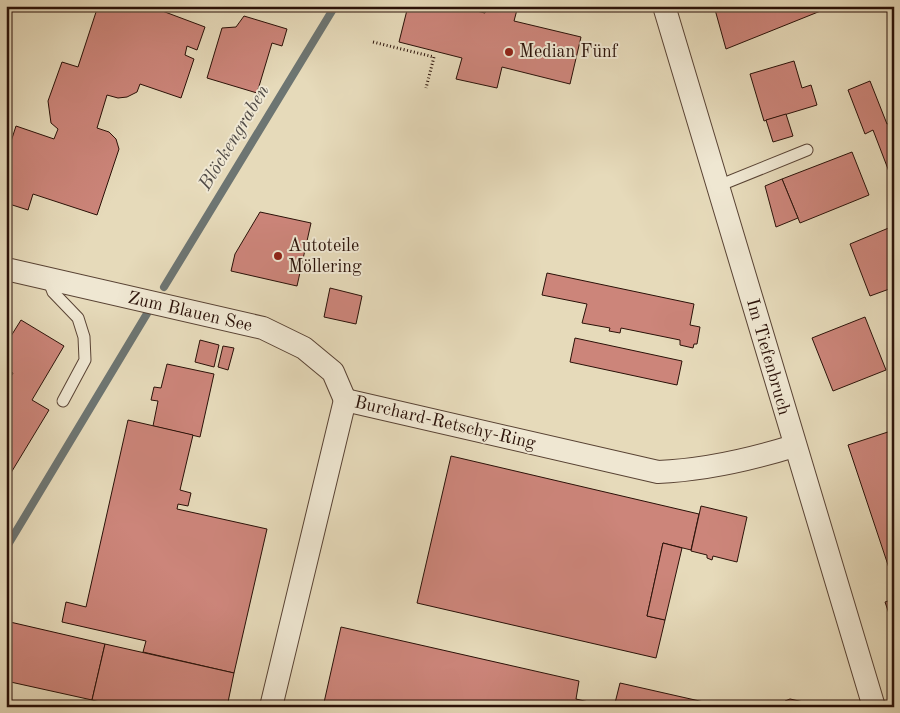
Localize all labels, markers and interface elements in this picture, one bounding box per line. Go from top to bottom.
place label: Median Fünf [519,43,619,61]
marker: Median Fünf [503,46,515,58]
water label: Blöckengraben [196,82,274,195]
place label: Autoteile Möllering [288,237,362,276]
marker: Autoteile Möllering [272,250,284,262]
street label: Zum Blauen See [126,289,254,335]
street label: Im Tiefenbruch [743,297,793,417]
street label: Burchard-Retschy-Ring [353,393,538,453]

